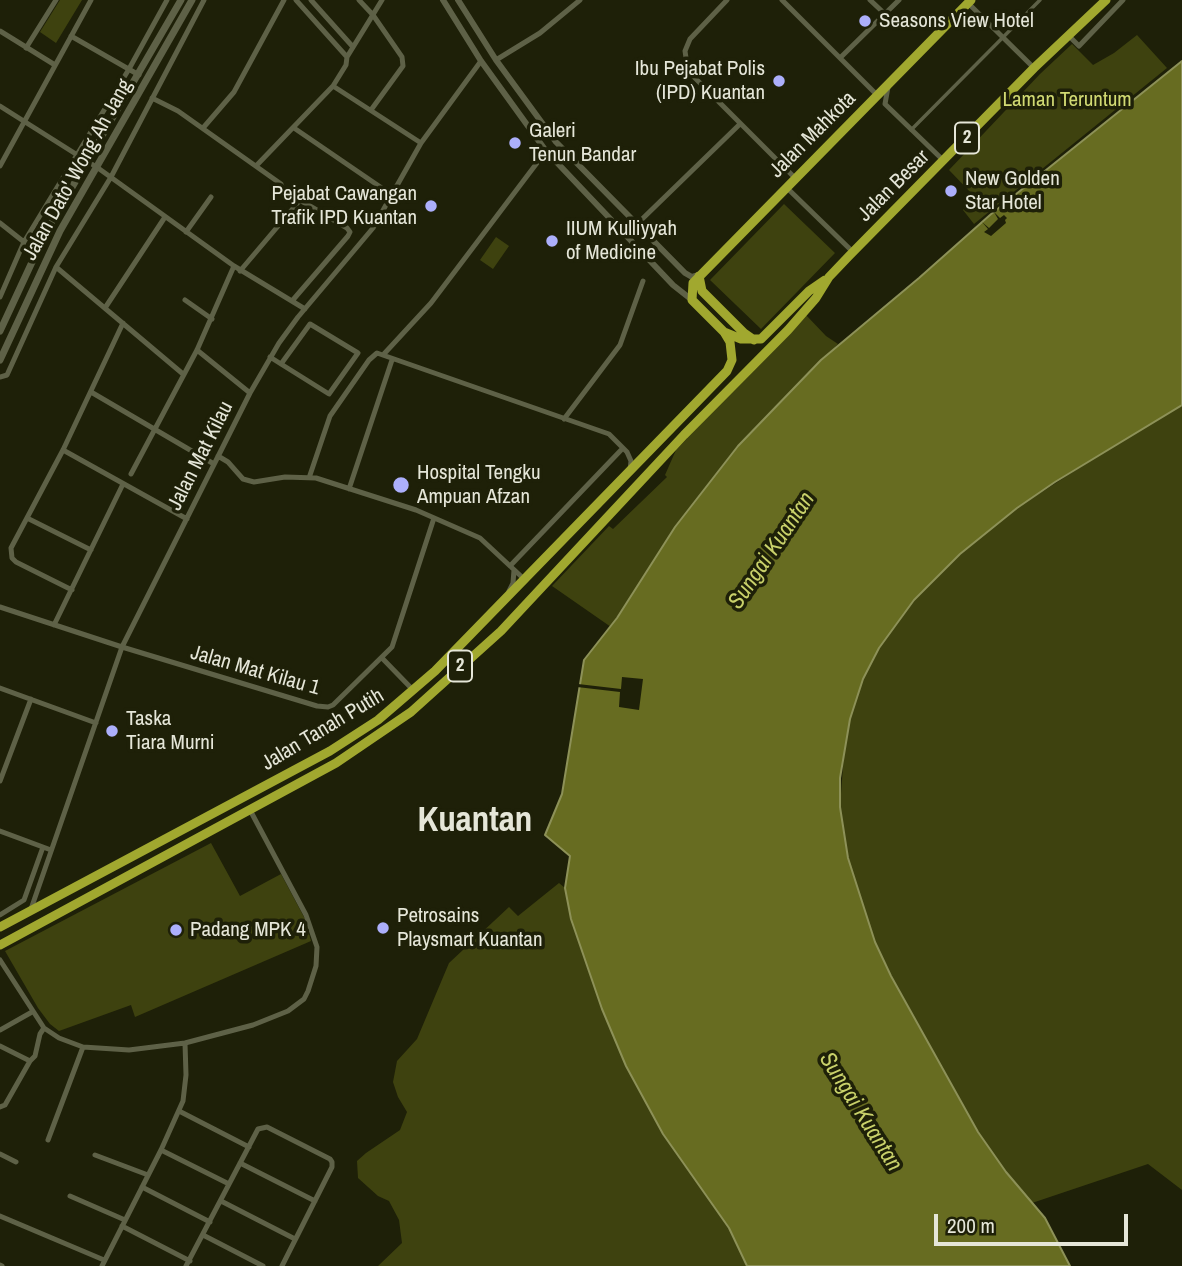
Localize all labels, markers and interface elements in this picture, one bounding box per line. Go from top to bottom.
place label: Seasons View Hotel [879,8,1034,34]
marker: Seasons View Hotel [857,13,873,29]
place label: Ibu Pejabat Polis (IPD) Kuantan [635,56,765,106]
marker: Ibu Pejabat Polis (IPD) Kuantan [771,73,787,89]
street label: Jalan Dato' Wong Ah Jang [18,75,138,265]
street label: Jalan Mahkota [764,86,862,184]
park label: Laman Teruntum [1002,87,1132,113]
place label: Galeri Tenun Bandar [529,118,636,168]
road number: 2 [955,122,979,154]
marker: Galeri Tenun Bandar [507,135,523,151]
street label: Jalan Besar [853,145,935,227]
place label: New Golden Star Hotel [965,166,1060,216]
place label: Pejabat Cawangan Trafik IPD Kuantan [271,181,417,231]
marker: New Golden Star Hotel [943,183,959,199]
marker: Pejabat Cawangan Trafik IPD Kuantan [423,198,439,214]
place label: IIUM Kulliyyah of Medicine [566,216,677,266]
marker: IIUM Kulliyyah of Medicine [544,233,560,249]
street label: Jalan Mat Kilau [163,397,239,515]
place label: Hospital Tengku Ampuan Afzan [417,460,540,510]
marker: Hospital Tengku Ampuan Afzan [391,475,411,495]
water label: Sungai Kuantan [723,487,821,615]
street label: Jalan Mat Kilau 1 [188,641,322,701]
road number: 2 [448,650,472,681]
street label: Jalan Tanah Putih [257,684,389,776]
place label: Taska Tiara Murni [126,706,215,756]
marker: Taska Tiara Murni [104,723,120,739]
district label: Kuantan [418,801,532,843]
place label: Petrosains Playsmart Kuantan [397,903,542,953]
place label: Padang MPK 4 [190,917,306,943]
marker: Petrosains Playsmart Kuantan [375,920,391,936]
marker: Padang MPK 4 [168,922,184,938]
water label: Sungai Kuantan [812,1047,908,1177]
scale bar [937,1200,1131,1244]
text: 200 m [947,1211,995,1240]

